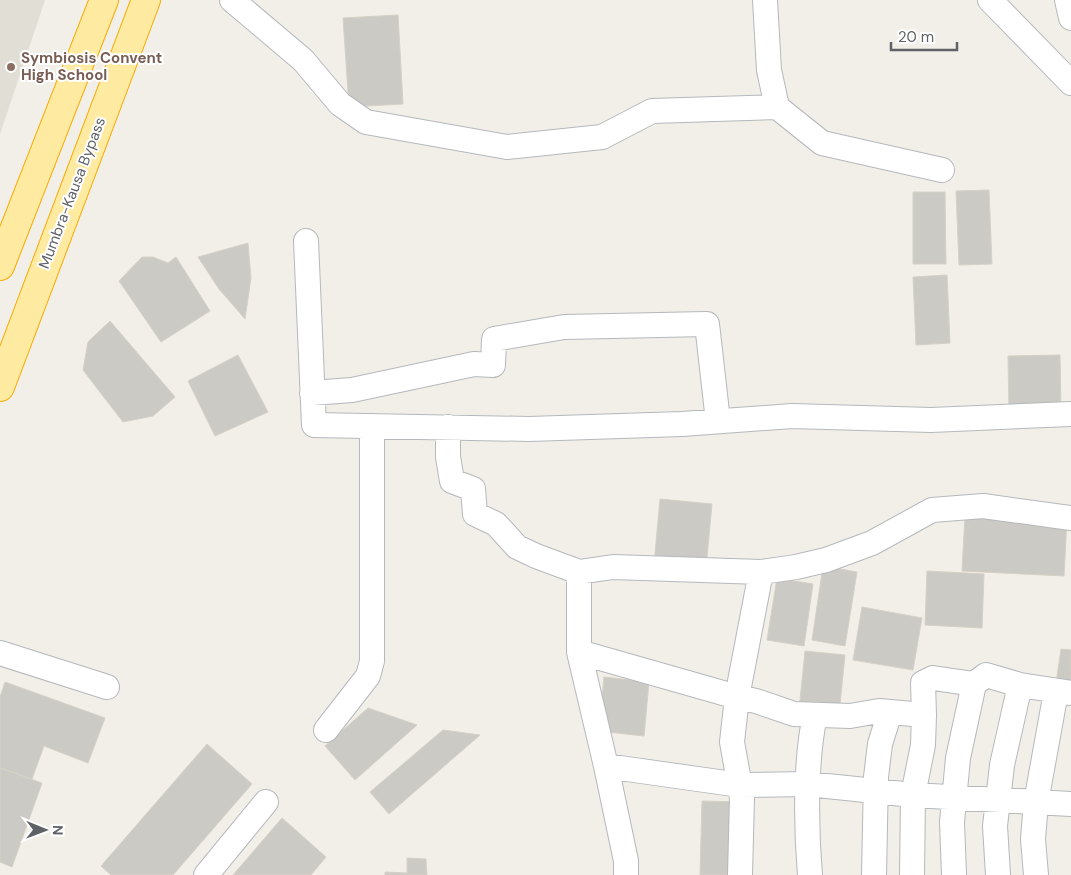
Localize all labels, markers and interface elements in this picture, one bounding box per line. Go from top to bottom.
scale bar [891,20,957,52]
text: 20 m [898,27,934,47]
place label: Symbiosis Convent High School [21,48,162,85]
marker: Symbiosis Convent High School [5,61,17,73]
street label: Mumbra-Kausa Bypass [34,114,110,272]
north arrow [20,805,70,855]
text: N [49,825,67,835]

